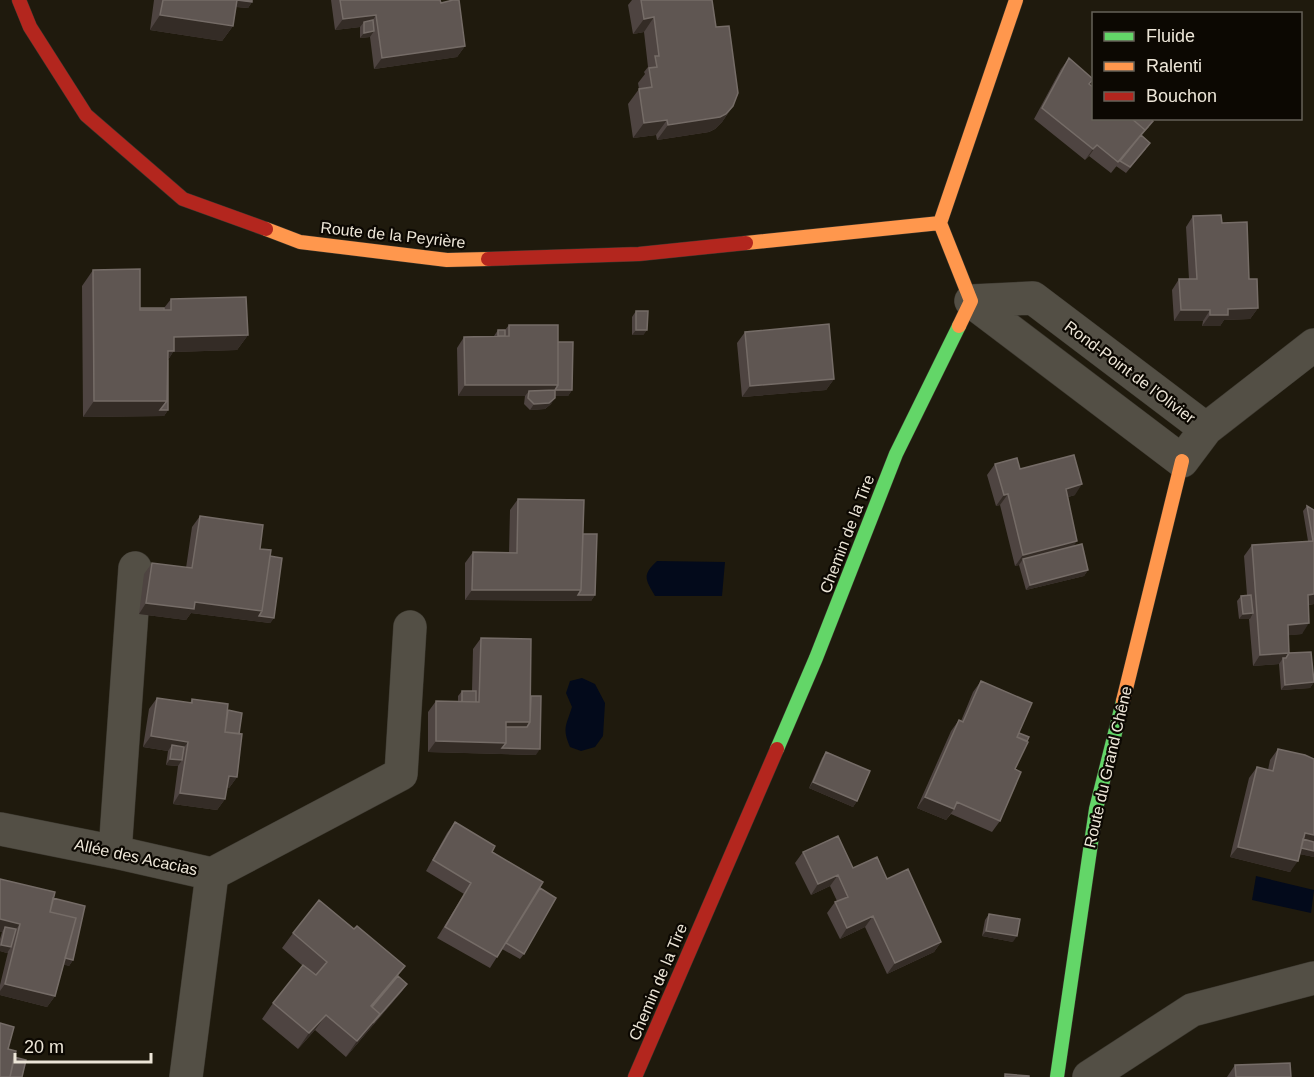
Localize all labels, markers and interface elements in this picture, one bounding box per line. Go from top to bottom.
legend [1092,12,1302,120]
text: Fluide [1146,26,1195,46]
text: Ralenti [1146,56,1202,76]
text: Bouchon [1146,86,1217,106]
street label: Route de la Peyrière [320,219,467,251]
street label: Rond-Point de l'Olivier [1062,317,1199,427]
street label: Chemin de la Tire [817,472,877,596]
street label: Route du Grand Chêne [1081,684,1135,850]
street label: Allée des Acacias [73,836,199,878]
street label: Chemin de la Tire [626,921,690,1043]
scale bar [15,1026,152,1064]
text: 20 m [24,1037,64,1057]

